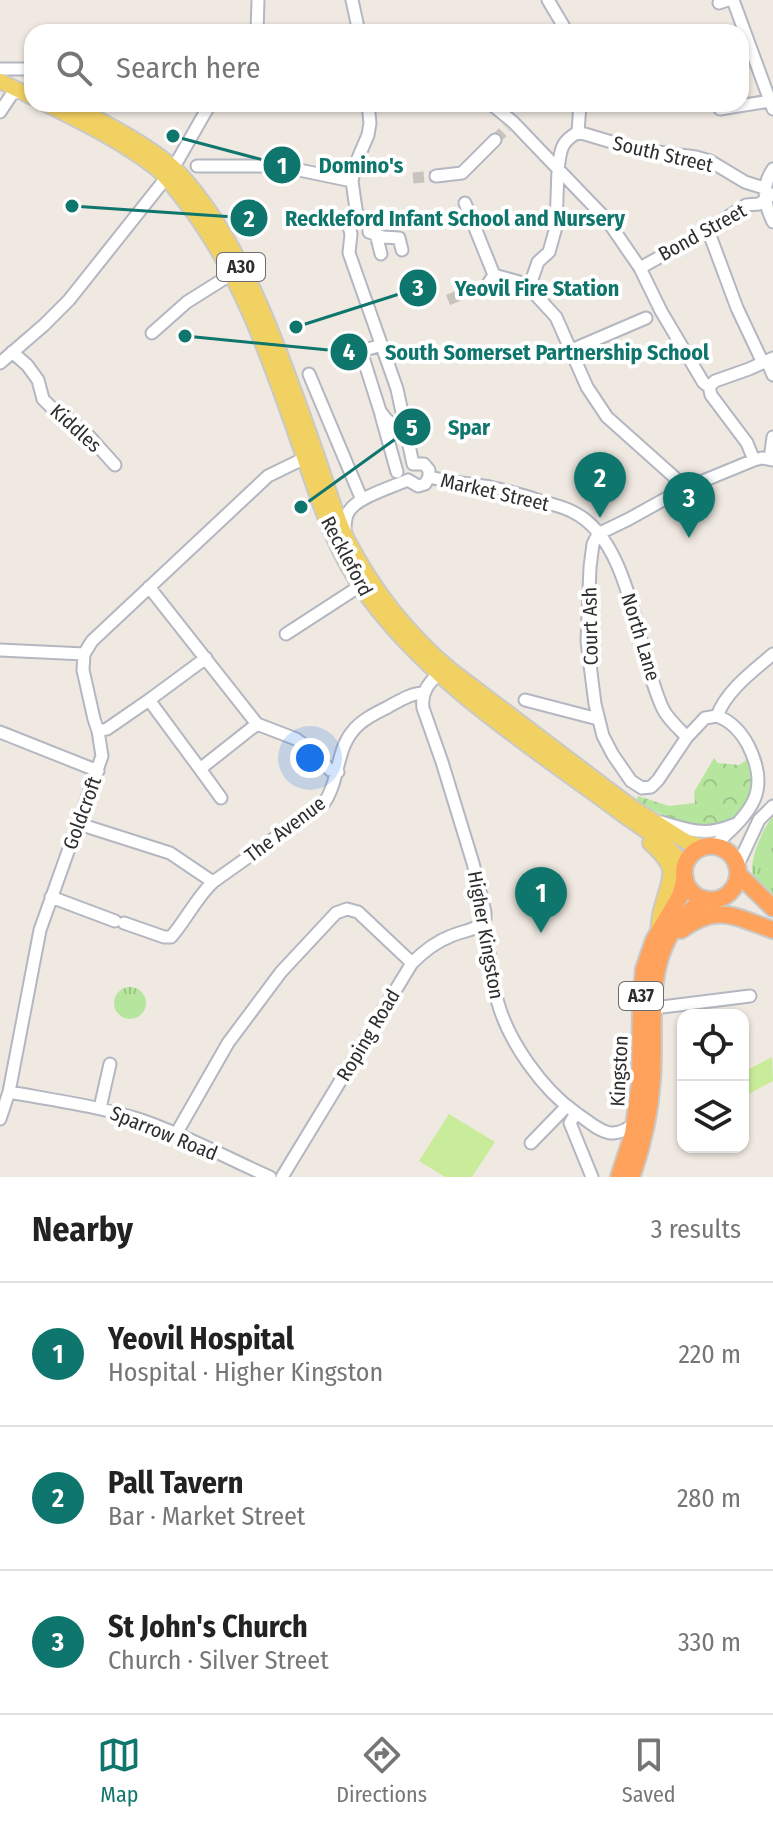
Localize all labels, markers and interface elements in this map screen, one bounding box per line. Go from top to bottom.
search box [24,24,749,112]
icon: search [52,46,96,90]
text: Search here [116,50,261,86]
street label: South Street [611,131,716,177]
callout: Domino's [262,142,419,188]
text: 1 [277,152,287,180]
text: Domino's [319,152,404,179]
callout: Reckleford Infant School and Nursery [229,195,641,241]
street label: Bond Street [654,198,750,266]
text: 2 [242,205,255,233]
text: Reckleford Infant School and Nursery [285,205,626,232]
road number: A30 [217,253,265,281]
callout: Yeovil Fire Station [398,265,635,311]
text: 3 [411,274,424,302]
text: Yeovil Fire Station [454,275,619,302]
callout: South Somerset Partnership School [329,329,725,375]
text: 4 [343,338,355,366]
text: South Somerset Partnership School [385,339,710,366]
street label: Kiddles [45,399,107,457]
callout: Spar [392,404,506,450]
text: 5 [406,414,418,442]
text: Spar [448,414,491,441]
pin: 2 [574,452,626,518]
street label: Market Street [438,468,552,516]
pin: 3 [663,472,715,538]
street label: Reckleford [316,512,378,600]
street label: Court Ash [577,587,603,665]
street label: North Lane [616,590,666,684]
your location [290,738,330,778]
street label: Goldcroft [58,773,106,853]
street label: The Avenue [240,791,330,867]
pin: 1 [515,867,567,933]
street label: Higher Kingston [463,869,509,1001]
road number: A37 [619,982,663,1010]
street label: Roping Road [331,985,405,1085]
map controls [677,1009,749,1153]
button: locate [677,1009,749,1081]
street label: Kingston [605,1035,633,1107]
button: layers [677,1081,749,1153]
street label: Sparrow Road [107,1101,221,1165]
text: Nearby [32,1209,133,1250]
text: 3 results [651,1214,741,1245]
text: Yeovil Hospital [108,1321,294,1357]
text: 1 [53,1339,64,1370]
text: 220 m [678,1339,741,1370]
text: Hospital · Higher Kingston [108,1357,383,1388]
text: Pall Tavern [108,1465,244,1501]
text: 2 [52,1483,64,1514]
text: 280 m [677,1483,741,1514]
text: Bar · Market Street [108,1501,305,1532]
text: St John's Church [108,1609,308,1645]
text: 3 [52,1627,64,1658]
text: 330 m [678,1627,741,1658]
text: Church · Silver Street [108,1645,329,1676]
tab: Map [97,1733,141,1808]
tab: Directions [336,1733,427,1808]
tab: Saved [622,1733,676,1808]

